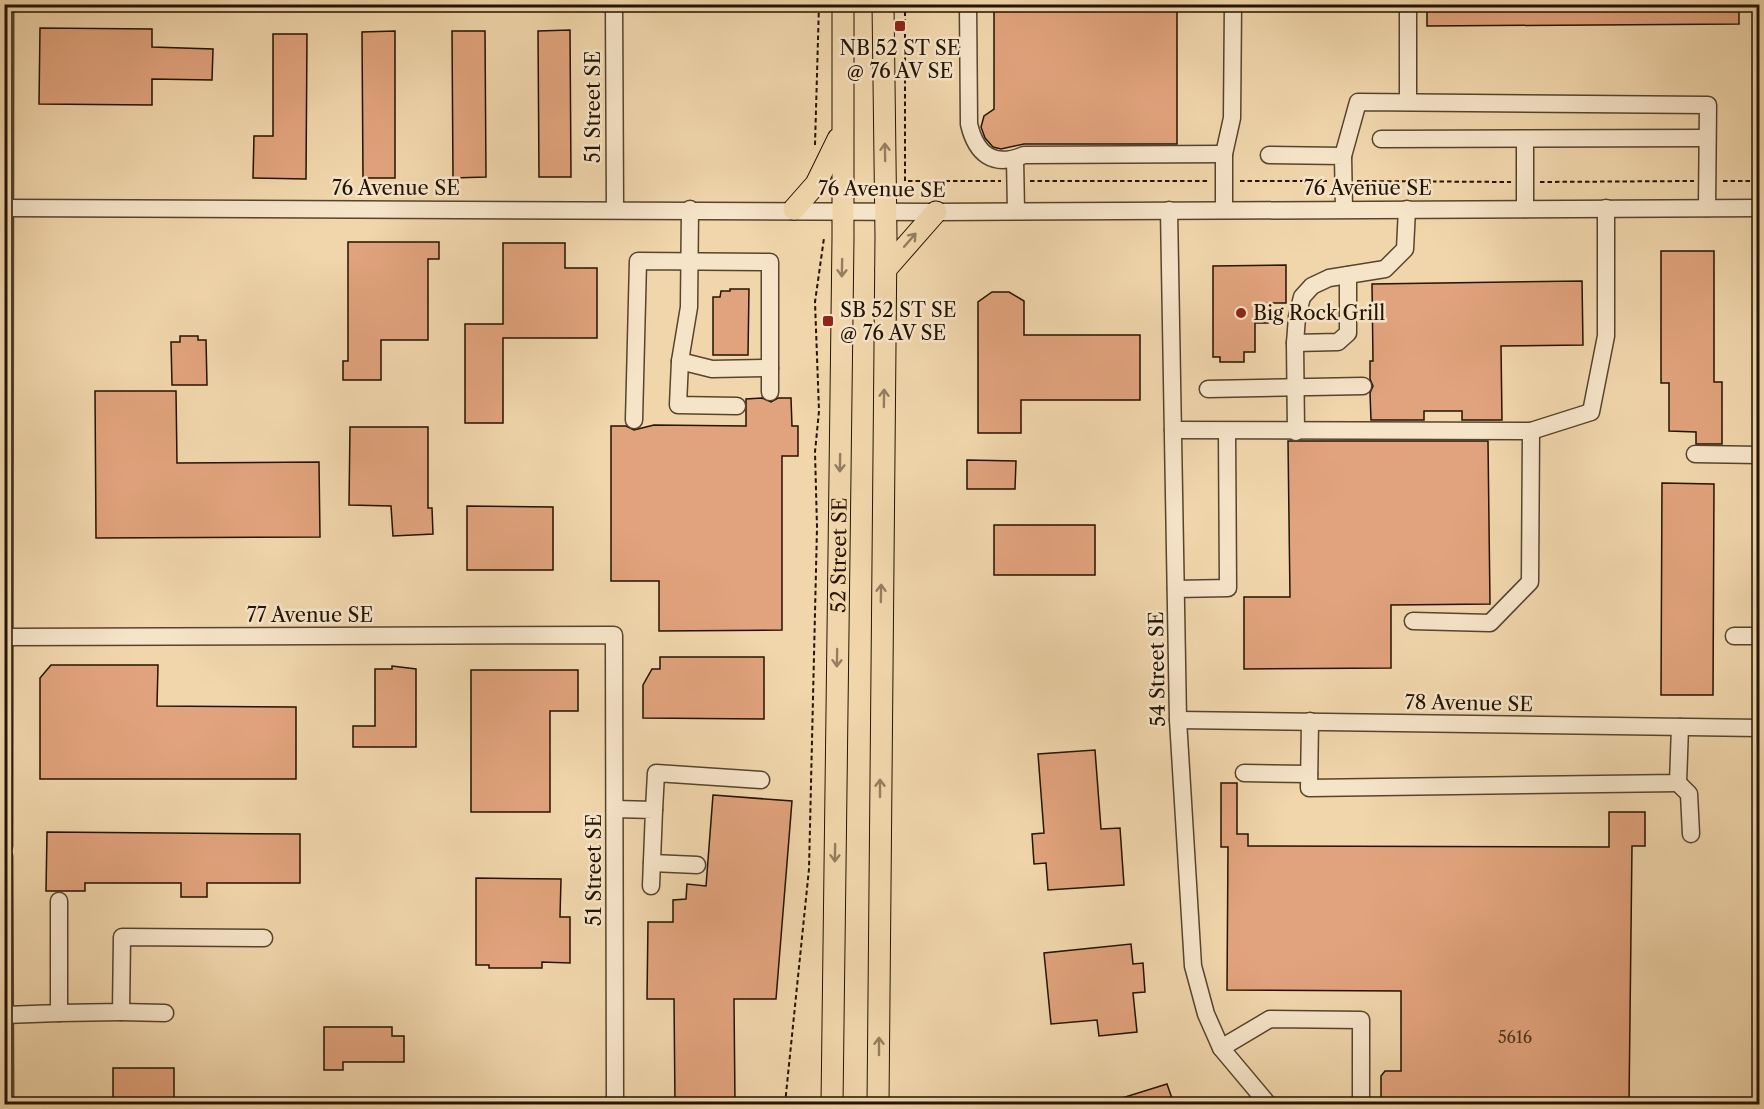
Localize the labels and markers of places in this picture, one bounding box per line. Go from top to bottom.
marker: NB 52 ST SE @ 76 AV SE [893,19,907,33]
place label: NB 52 ST SE @ 76 AV SE [839,36,961,83]
place label: SB 52 ST SE @ 76 AV SE [840,298,957,345]
place label: Big Rock Grill [1253,301,1385,325]
marker: Big Rock Grill [1234,306,1248,320]
marker: SB 52 ST SE @ 76 AV SE [821,314,835,328]

